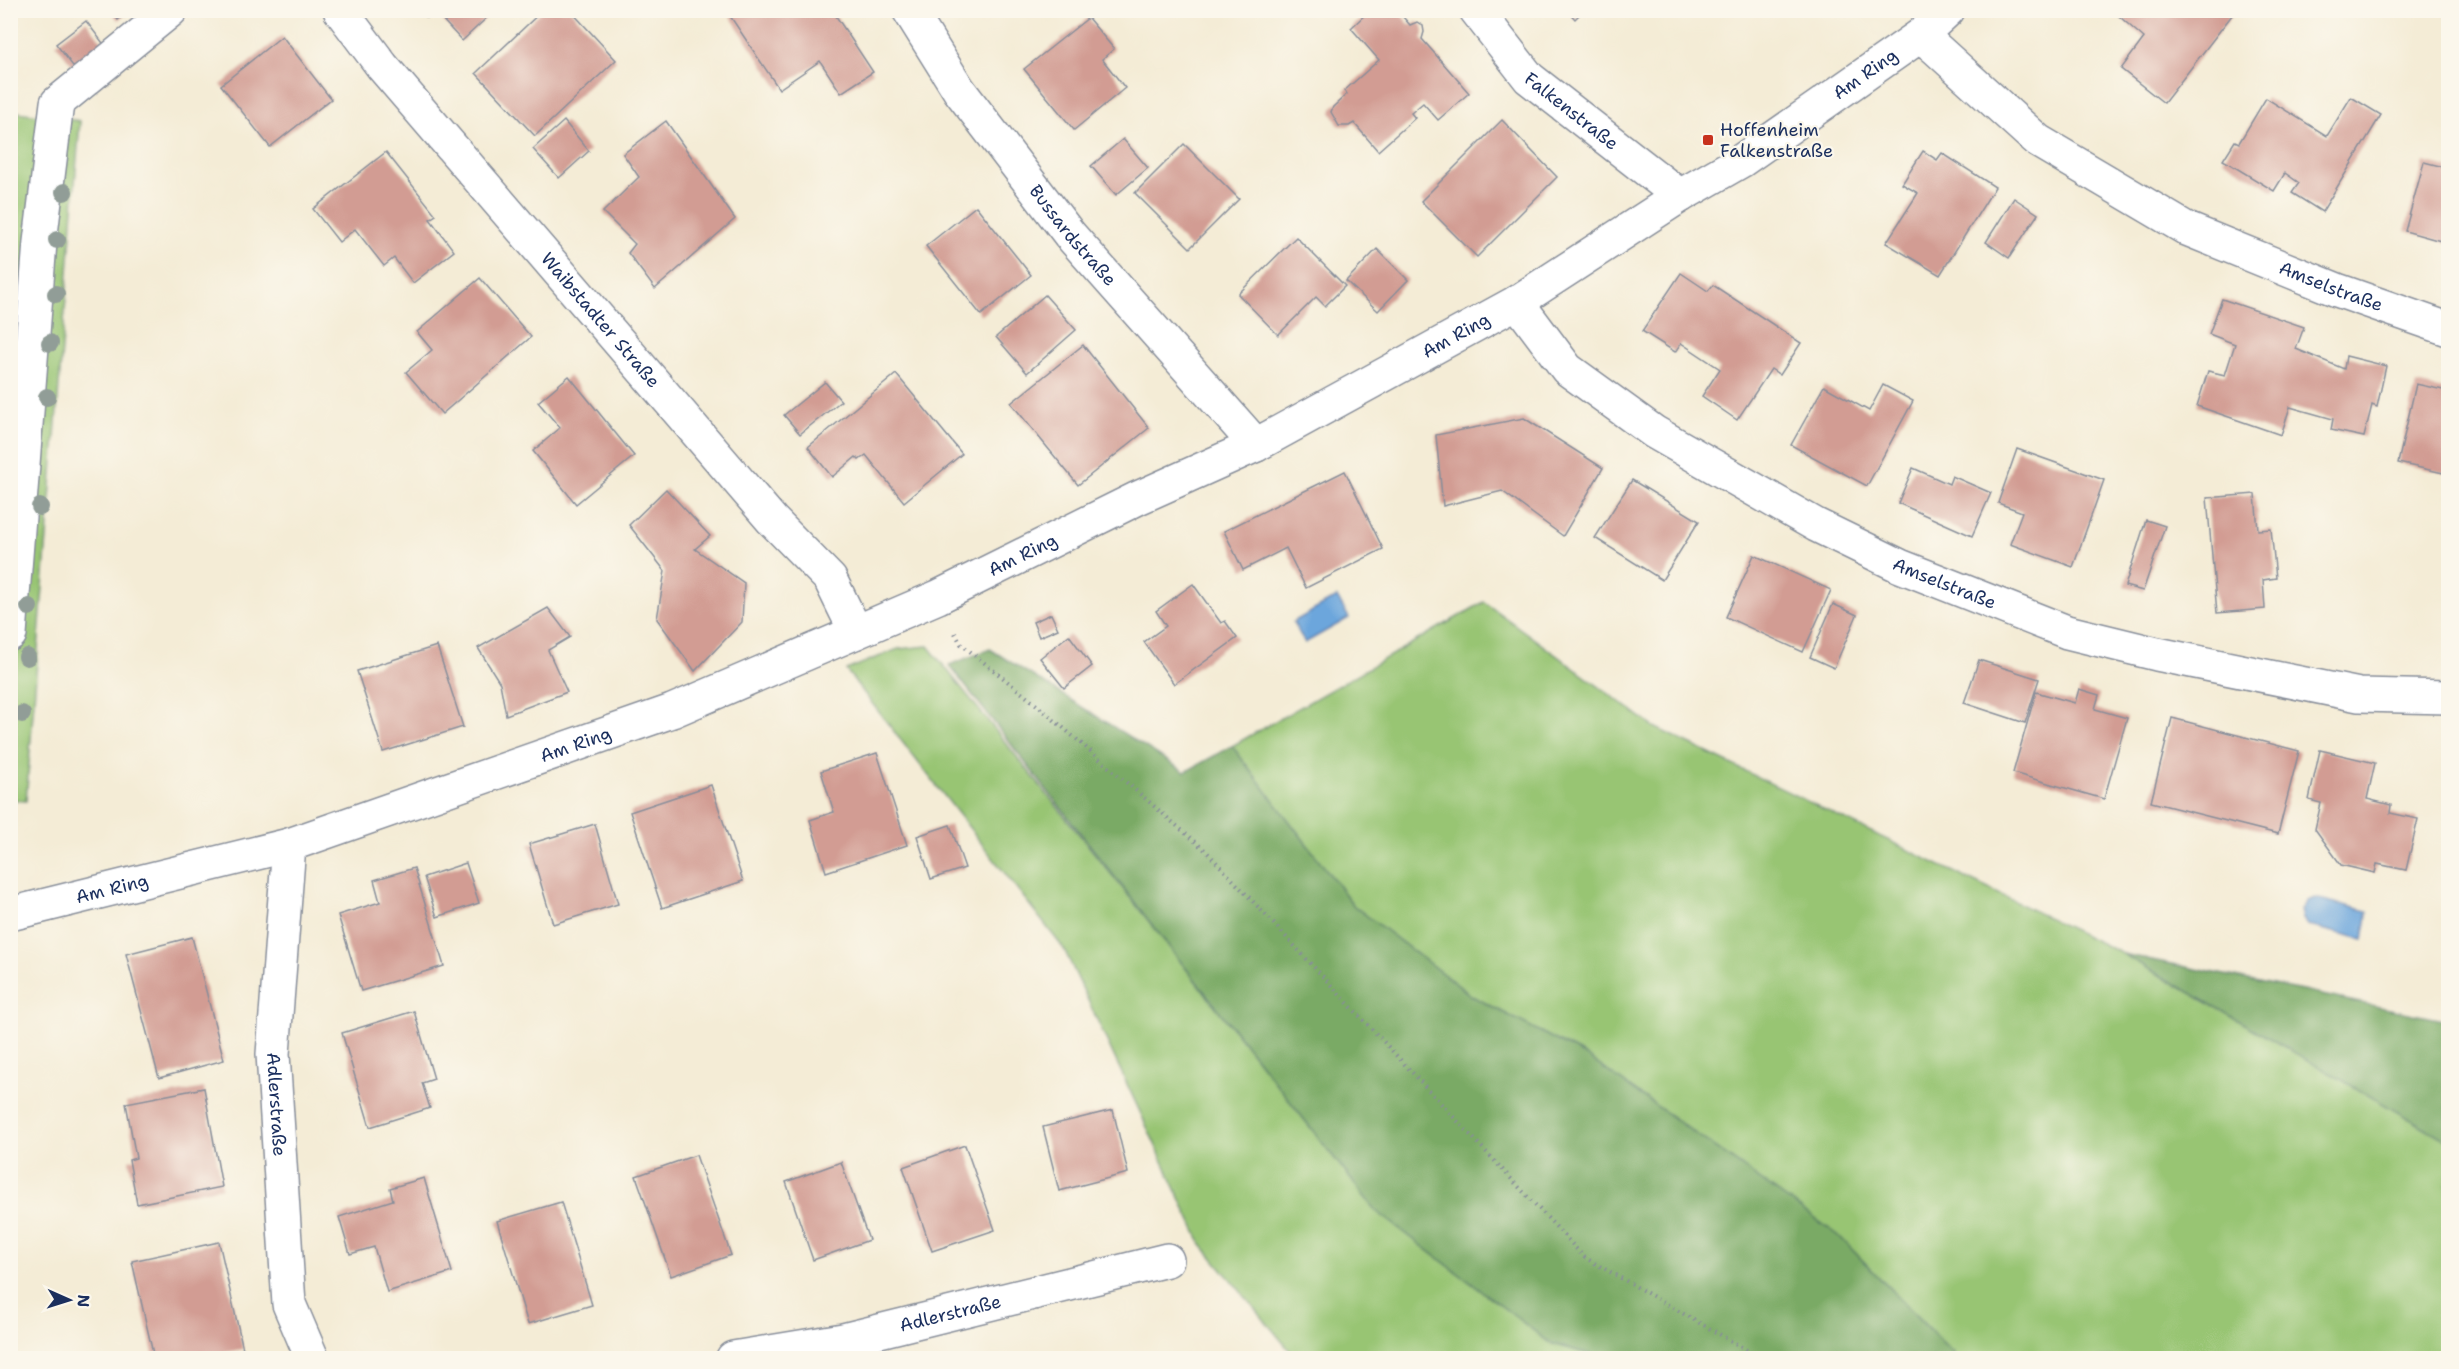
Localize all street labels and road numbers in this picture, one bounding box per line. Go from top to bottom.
street label: Am Ring [1828,43,1902,105]
street label: Falkenstraße [1519,67,1623,155]
street label: Bussardstraße [1024,180,1122,291]
street label: Waibstadter Straße [535,247,665,393]
street label: Amselstraße [2276,256,2386,317]
street label: Am Ring [1418,307,1494,364]
street label: Am Ring [984,528,1061,582]
street label: Amselstraße [1889,552,2000,615]
street label: Am Ring [537,721,614,768]
street label: Am Ring [73,868,151,909]
street label: Adlerstraße [261,1052,292,1157]
street label: Adlerstraße [897,1289,1004,1338]

